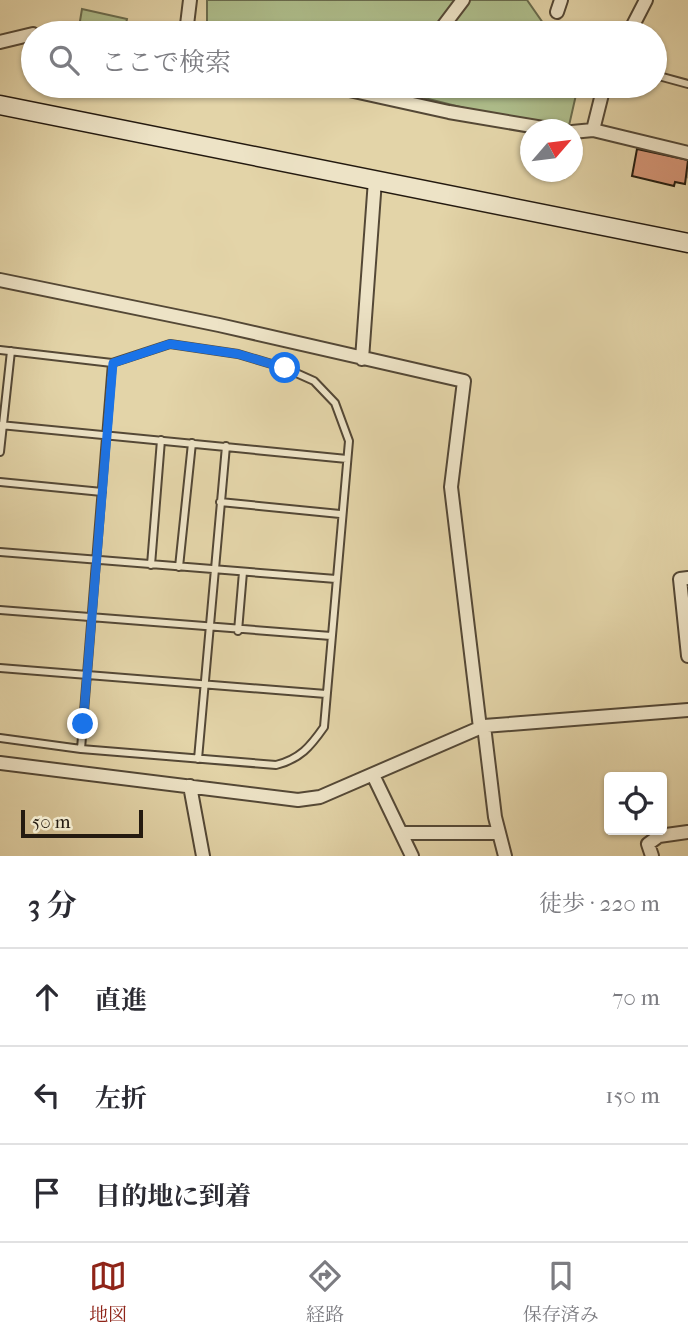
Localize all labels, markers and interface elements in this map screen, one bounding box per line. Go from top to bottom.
search box [21,21,667,98]
icon: search [45,41,83,79]
text: ここで検索 [101,47,231,78]
north arrow [520,119,583,182]
route start [269,352,300,383]
route end [67,708,98,739]
map controls [604,772,667,835]
button: locate [604,772,667,835]
scale bar [21,807,144,839]
text: 50 m [32,811,71,833]
text: 3 分 [28,888,77,923]
text: 徒歩 · 220 m [539,890,660,917]
icon: ahead [28,978,66,1016]
text: 70 m [612,984,660,1011]
text: 直進 [95,985,147,1016]
icon: left [28,1076,66,1114]
text: 150 m [605,1082,660,1109]
text: 左折 [95,1083,147,1114]
icon: arrive [28,1174,66,1212]
text: 目的地に到着 [95,1181,251,1212]
tab: 地図 [89,1257,127,1326]
tab: 経路 [306,1257,344,1326]
tab: 保存済み [523,1257,599,1326]

